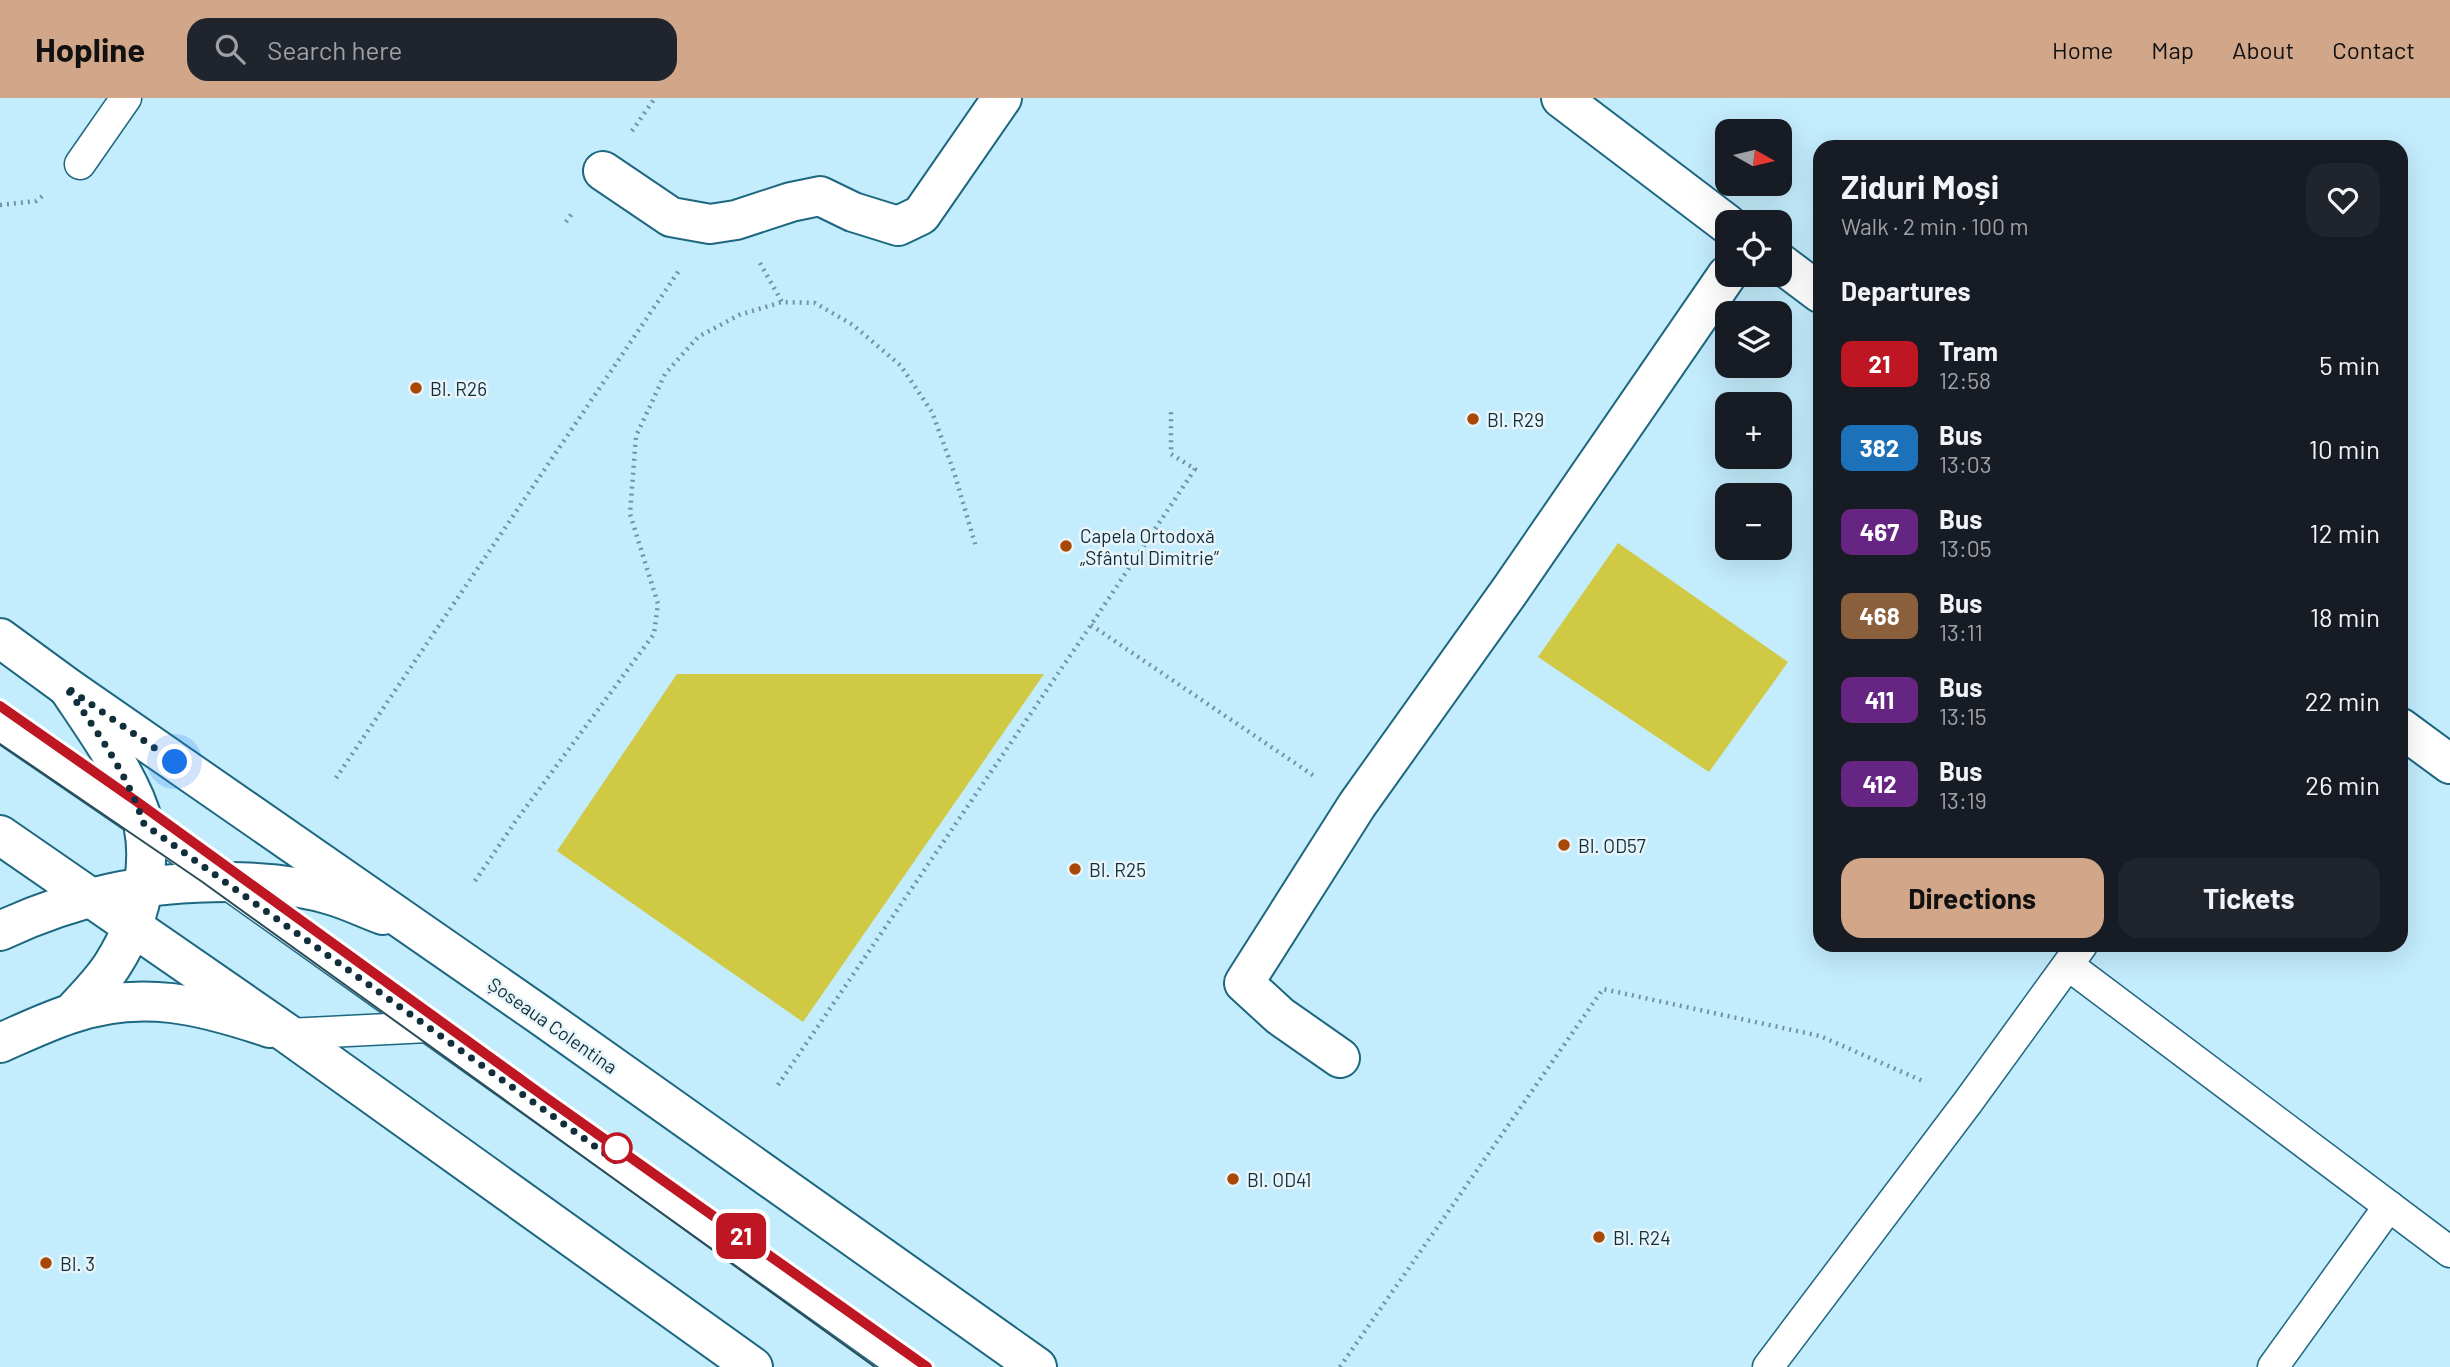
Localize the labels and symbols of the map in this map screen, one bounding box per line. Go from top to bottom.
north arrow [1715,119,1792,196]
place label: Bl. R26 [430,377,487,400]
marker: Bl. R26 [408,380,424,396]
place label: Bl. R29 [1487,408,1544,431]
marker: Bl. R29 [1465,411,1481,427]
place label: Capela Ortodoxă „Sfântul Dimitrie” [1080,524,1220,569]
marker: Capela Ortodoxă „Sfântul Dimitrie” [1058,538,1074,554]
your location [157,744,192,779]
place label: Bl. OD57 [1578,834,1646,857]
marker: Bl. OD57 [1556,837,1572,853]
place label: Bl. R25 [1089,858,1146,881]
marker: Bl. R25 [1067,861,1083,877]
street label: Șoseaua Colentina [484,972,622,1078]
unlabelled marker [602,1133,632,1163]
place label: Bl. OD41 [1247,1168,1311,1191]
marker: Bl. OD41 [1225,1171,1241,1187]
line badge: 21 [710,1213,772,1259]
place label: Bl. R24 [1613,1226,1671,1249]
marker: Bl. R24 [1591,1229,1607,1245]
place label: Bl. 3 [60,1252,95,1275]
marker: Bl. 3 [38,1255,54,1271]

